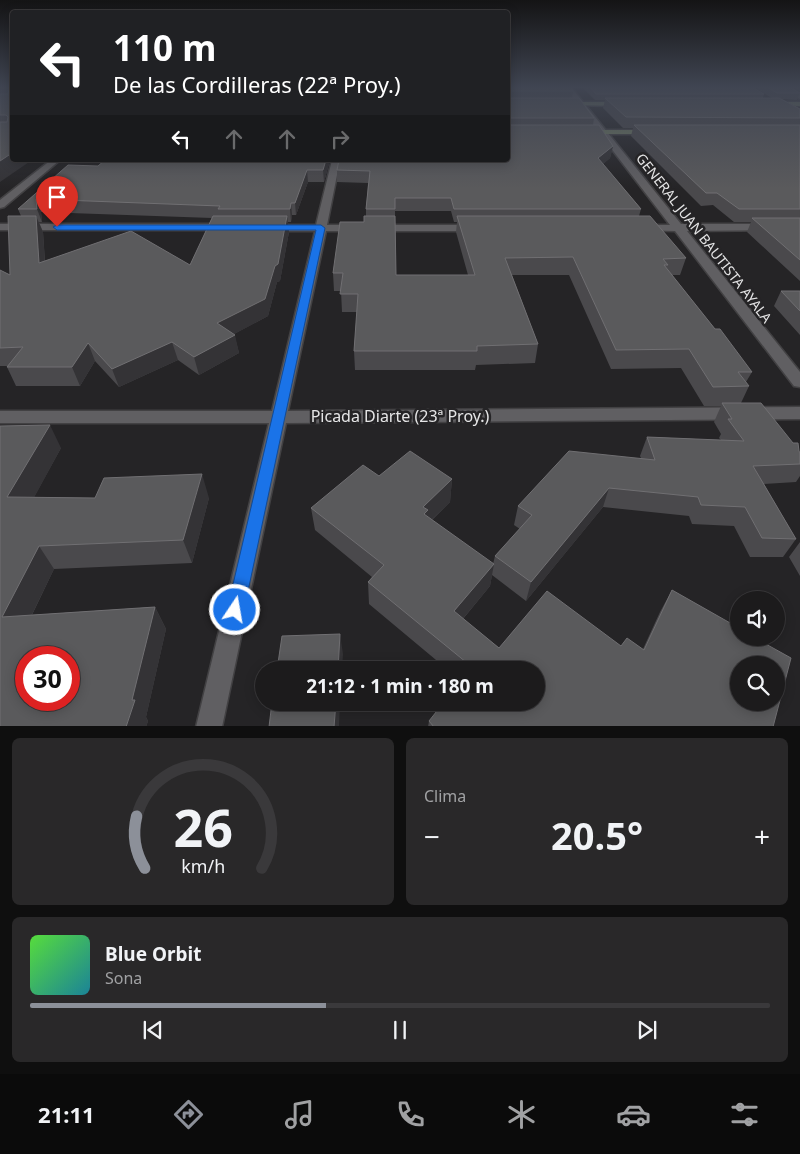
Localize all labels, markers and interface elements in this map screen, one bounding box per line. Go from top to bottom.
text: 110 m [113,24,216,71]
icon: left [30,30,95,95]
text: De las Cordilleras (22ª Proy.) [113,69,401,99]
icon: left [167,125,195,153]
icon: ahead [220,125,248,153]
icon: ahead [273,125,301,153]
icon: right [326,125,354,153]
street label: GENERAL JUAN BAUTISTA AYALA [632,149,777,327]
pin [36,176,78,227]
icon: arrive [43,183,71,211]
street label: Picada Diarte (23ª Proy.) [311,405,490,427]
position arrow [208,583,260,635]
map controls [730,591,785,711]
button: sound [730,591,785,646]
speed limit sign: 30 [15,646,80,711]
button: search [730,656,785,711]
text: 21:12 · 1 min · 180 m [306,673,494,699]
text: Clima [424,785,466,807]
text: 26 [173,791,233,862]
text: 20.5° [551,809,643,861]
text: − [424,817,440,855]
text: + [754,817,770,855]
text: km/h [181,854,225,878]
text: Blue Orbit [105,941,201,967]
text: Sona [105,967,142,989]
icon: previous [139,1016,167,1044]
icon: pause [386,1016,414,1044]
icon: next [633,1016,661,1044]
icon: directions [171,1097,206,1132]
icon: music [282,1097,317,1132]
icon: phone [393,1097,428,1132]
icon: climate [504,1097,539,1132]
icon: car [616,1097,651,1132]
icon: filters [727,1097,762,1132]
text: 21:11 [38,1099,95,1129]

